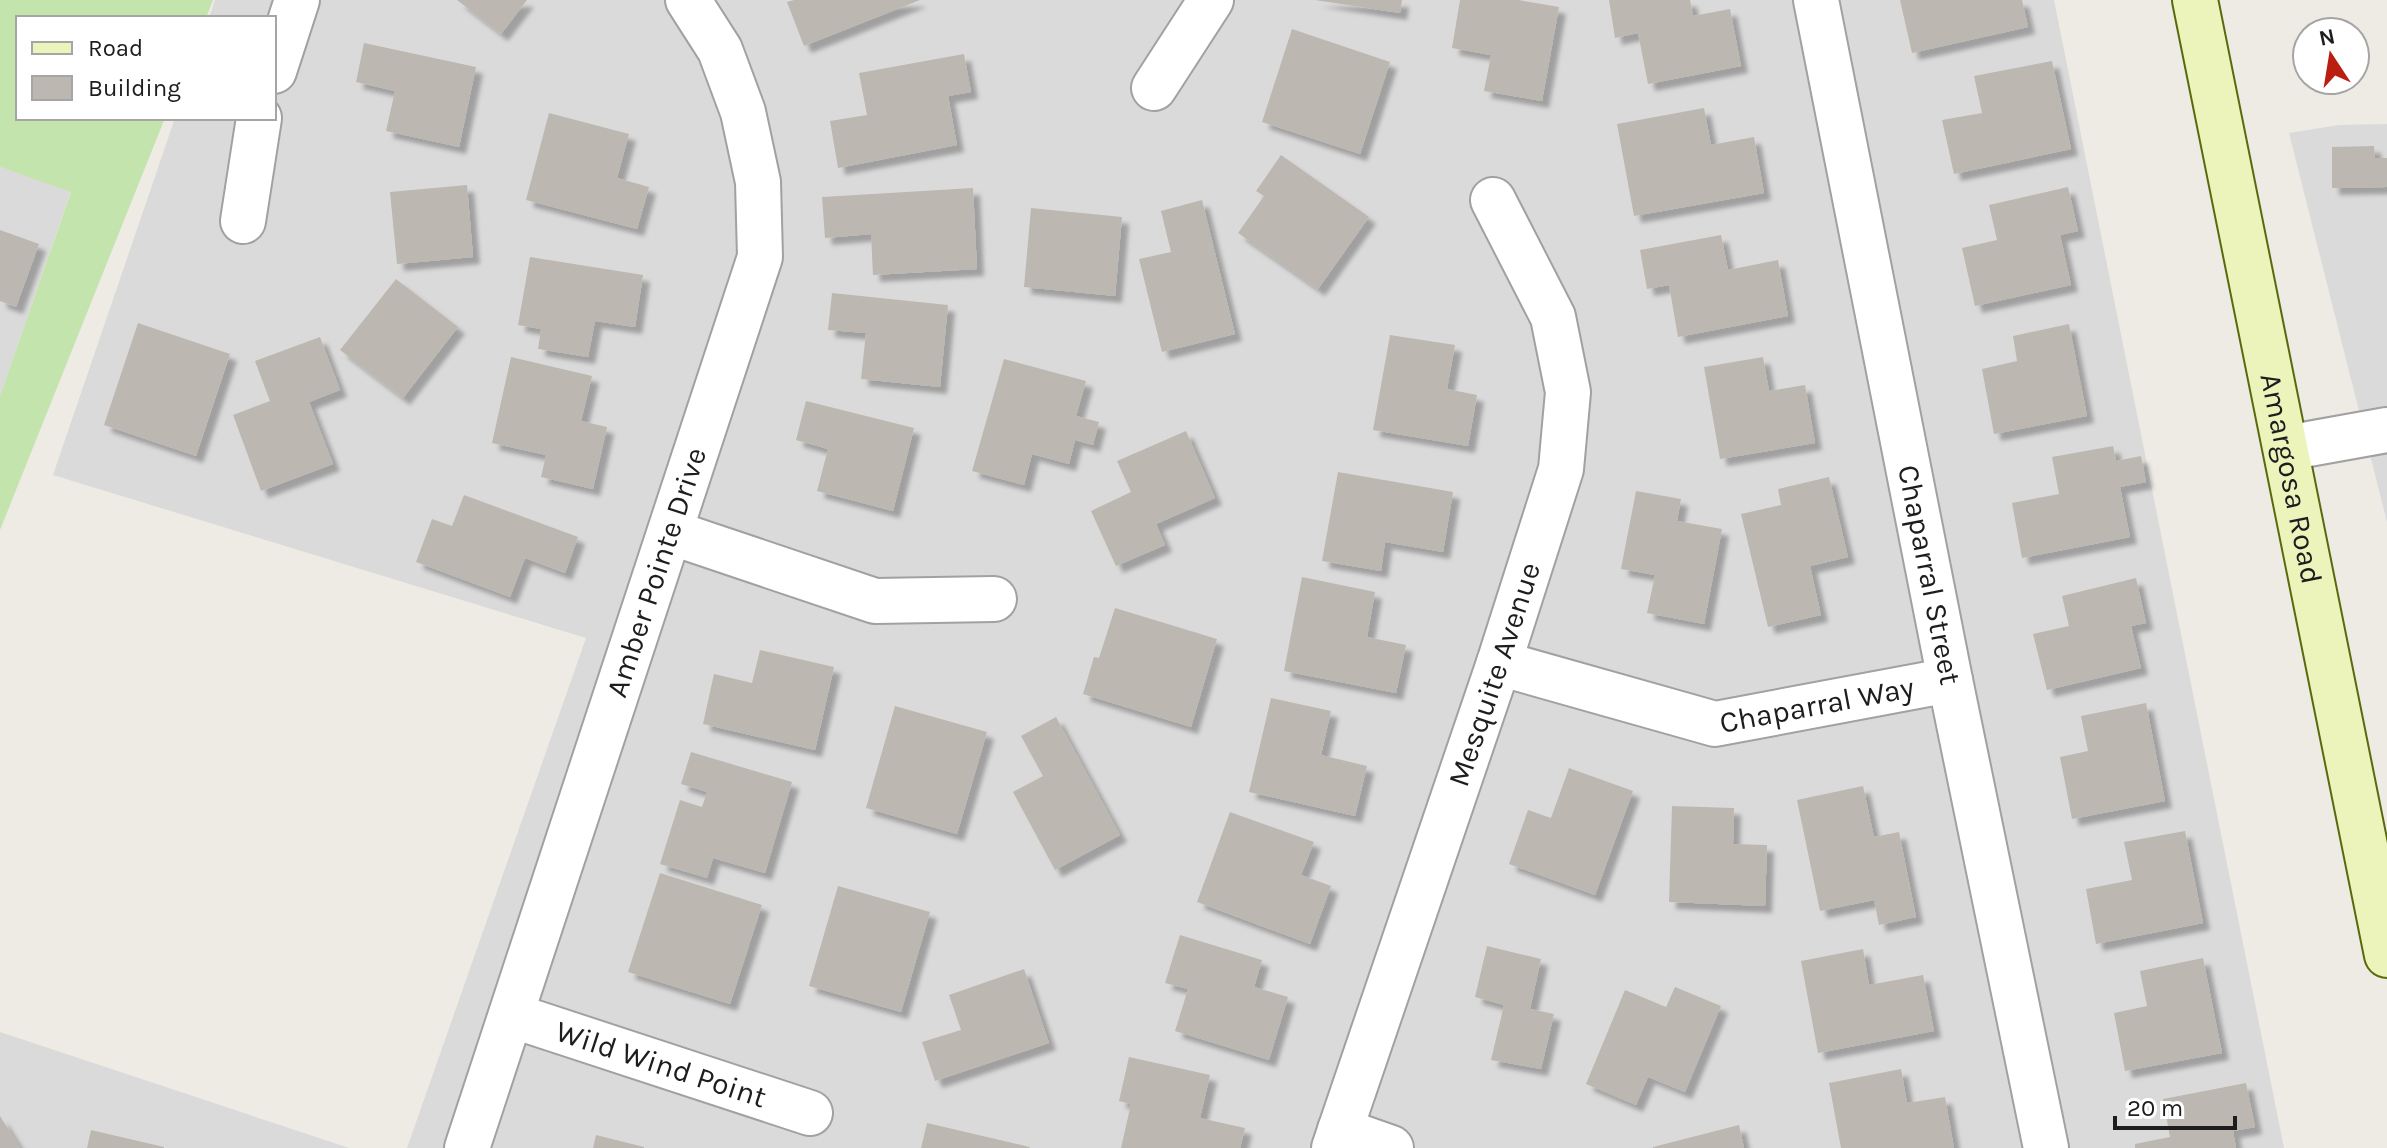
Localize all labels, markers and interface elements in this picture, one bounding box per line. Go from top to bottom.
legend [16,16,276,120]
north arrow [2291,16,2371,96]
text: N [2317,23,2337,52]
text: Road [88,34,143,62]
text: Building [88,74,181,102]
street label: Amargosa Road [2252,370,2330,587]
street label: Amber Pointe Drive [599,443,714,702]
street label: Chaparral Street [1890,462,1969,688]
street label: Mesquite Avenue [1440,558,1548,791]
street label: Chaparral Way [1717,669,1917,741]
street label: Wild Wind Point [551,1013,771,1115]
scale bar [2115,1080,2235,1130]
text: 20 m [2127,1094,2183,1122]

